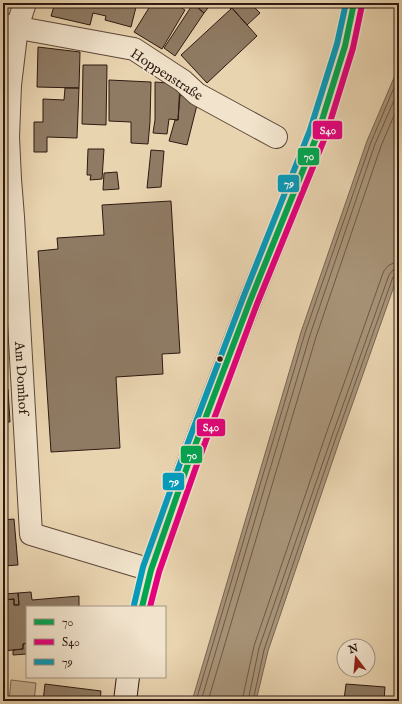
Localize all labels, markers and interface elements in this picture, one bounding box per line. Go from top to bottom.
street label: Hoppenstraße [127,45,207,105]
line badge: S40 [312,120,343,140]
text: S40 [320,124,337,138]
line badge: 70 [297,147,320,166]
text: 70 [304,150,315,164]
line badge: 79 [277,174,300,193]
text: 79 [284,177,294,191]
street label: Am Domhof [10,340,32,418]
unlabelled marker [215,354,225,364]
line badge: S40 [196,418,226,437]
text: S40 [203,421,220,435]
line badge: 70 [180,445,203,464]
text: 70 [187,449,198,463]
line badge: 79 [162,472,185,491]
text: 79 [169,475,179,489]
legend [26,606,166,678]
text: 70 [62,615,74,630]
text: S40 [62,635,80,650]
north arrow [336,638,376,678]
text: N [346,641,360,658]
text: 79 [62,655,73,670]

